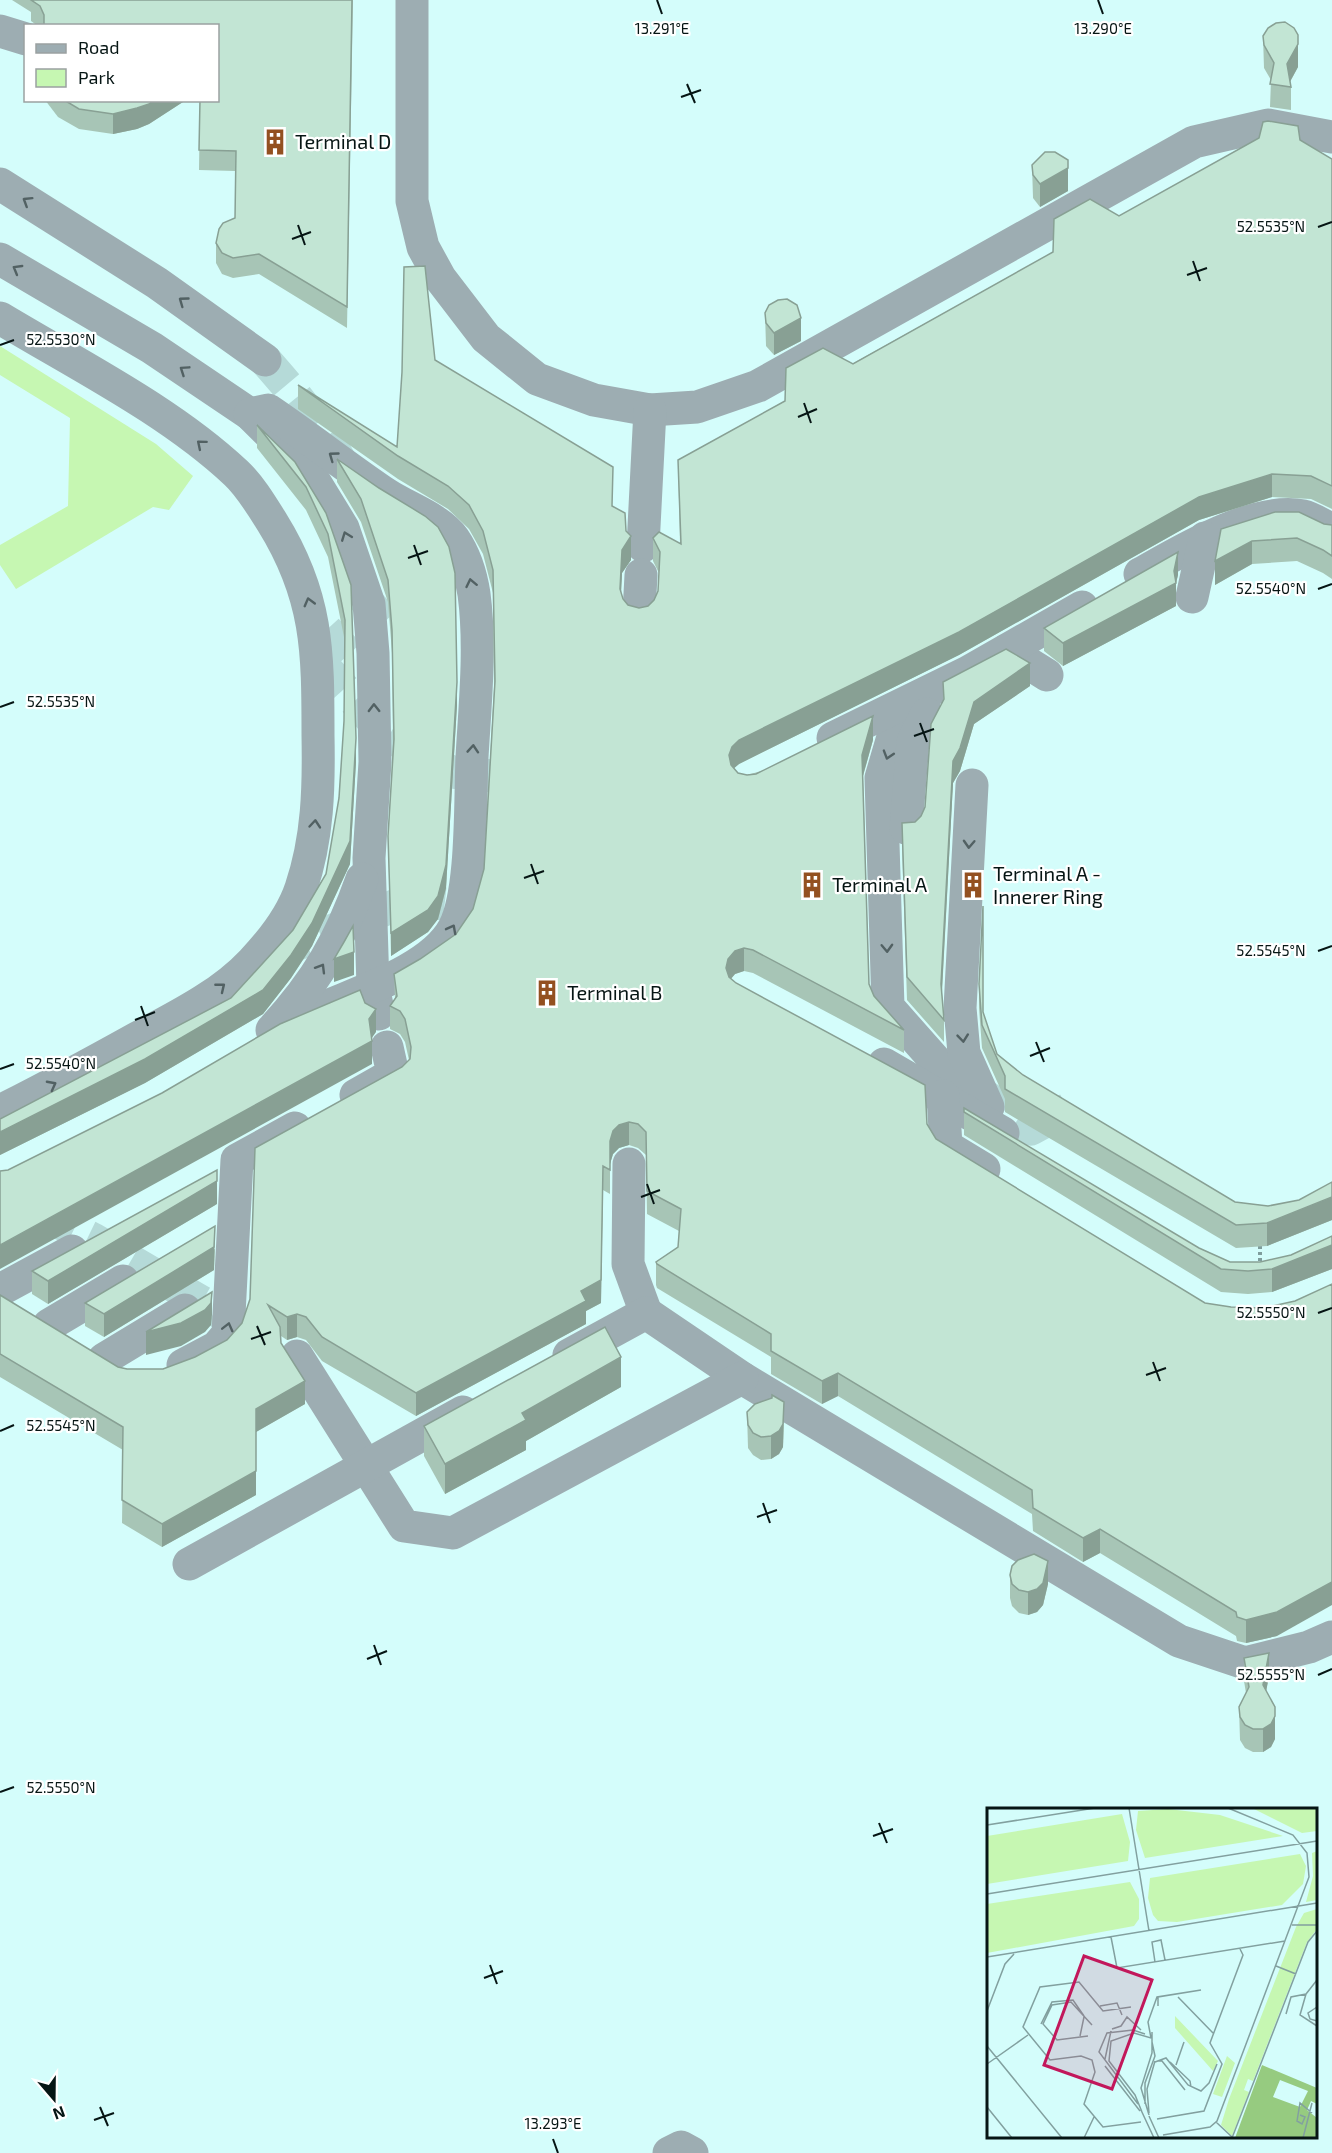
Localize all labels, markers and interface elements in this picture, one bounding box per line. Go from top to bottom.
text: 13.291°E [635,19,689,37]
text: 13.290°E [1074,19,1132,37]
legend [24,24,219,102]
text: Road [78,36,119,58]
text: Park [78,66,115,88]
building icon: Terminal D [260,127,290,157]
place label: Terminal D [295,129,391,153]
one-way arrow [23,197,34,208]
text: 52.5535°N [1237,217,1305,235]
one-way arrow [13,265,23,276]
one-way arrow [179,297,190,308]
text: 52.5530°N [26,330,96,348]
one-way arrow [180,365,190,377]
one-way arrow [197,440,208,451]
one-way arrow [328,452,339,463]
one-way arrow [341,531,353,542]
one-way arrow [465,578,478,588]
text: 52.5540°N [1236,579,1306,597]
one-way arrow [303,597,316,607]
text: 52.5535°N [27,692,95,710]
one-way arrow [368,703,380,712]
one-way arrow [466,744,479,753]
one-way arrow [883,749,895,759]
one-way arrow [308,820,321,829]
one-way arrow [962,839,975,848]
place label: Terminal A - Innerer Ring [993,861,1103,908]
building icon: Terminal A [797,870,827,900]
building icon: Terminal A - Innerer Ring [958,870,988,900]
place label: Terminal A [832,872,928,896]
one-way arrow [445,924,456,935]
text: 52.5545°N [1236,941,1306,959]
one-way arrow [880,944,893,953]
one-way arrow [314,964,326,974]
building icon: Terminal B [532,978,562,1008]
place label: Terminal B [567,980,663,1004]
one-way arrow [214,984,225,995]
one-way arrow [956,1034,969,1043]
text: 52.5540°N [26,1054,96,1072]
one-way arrow [46,1081,56,1092]
text: 52.5550°N [1236,1303,1306,1321]
one-way arrow [221,1322,234,1332]
text: 52.5545°N [26,1416,96,1434]
text: 52.5555°N [1237,1665,1305,1683]
text: 52.5550°N [26,1778,96,1796]
inset map [987,1808,1317,2138]
north arrow [24,2069,84,2129]
text: N [51,2103,68,2124]
text: 13.293°E [525,2114,581,2132]

